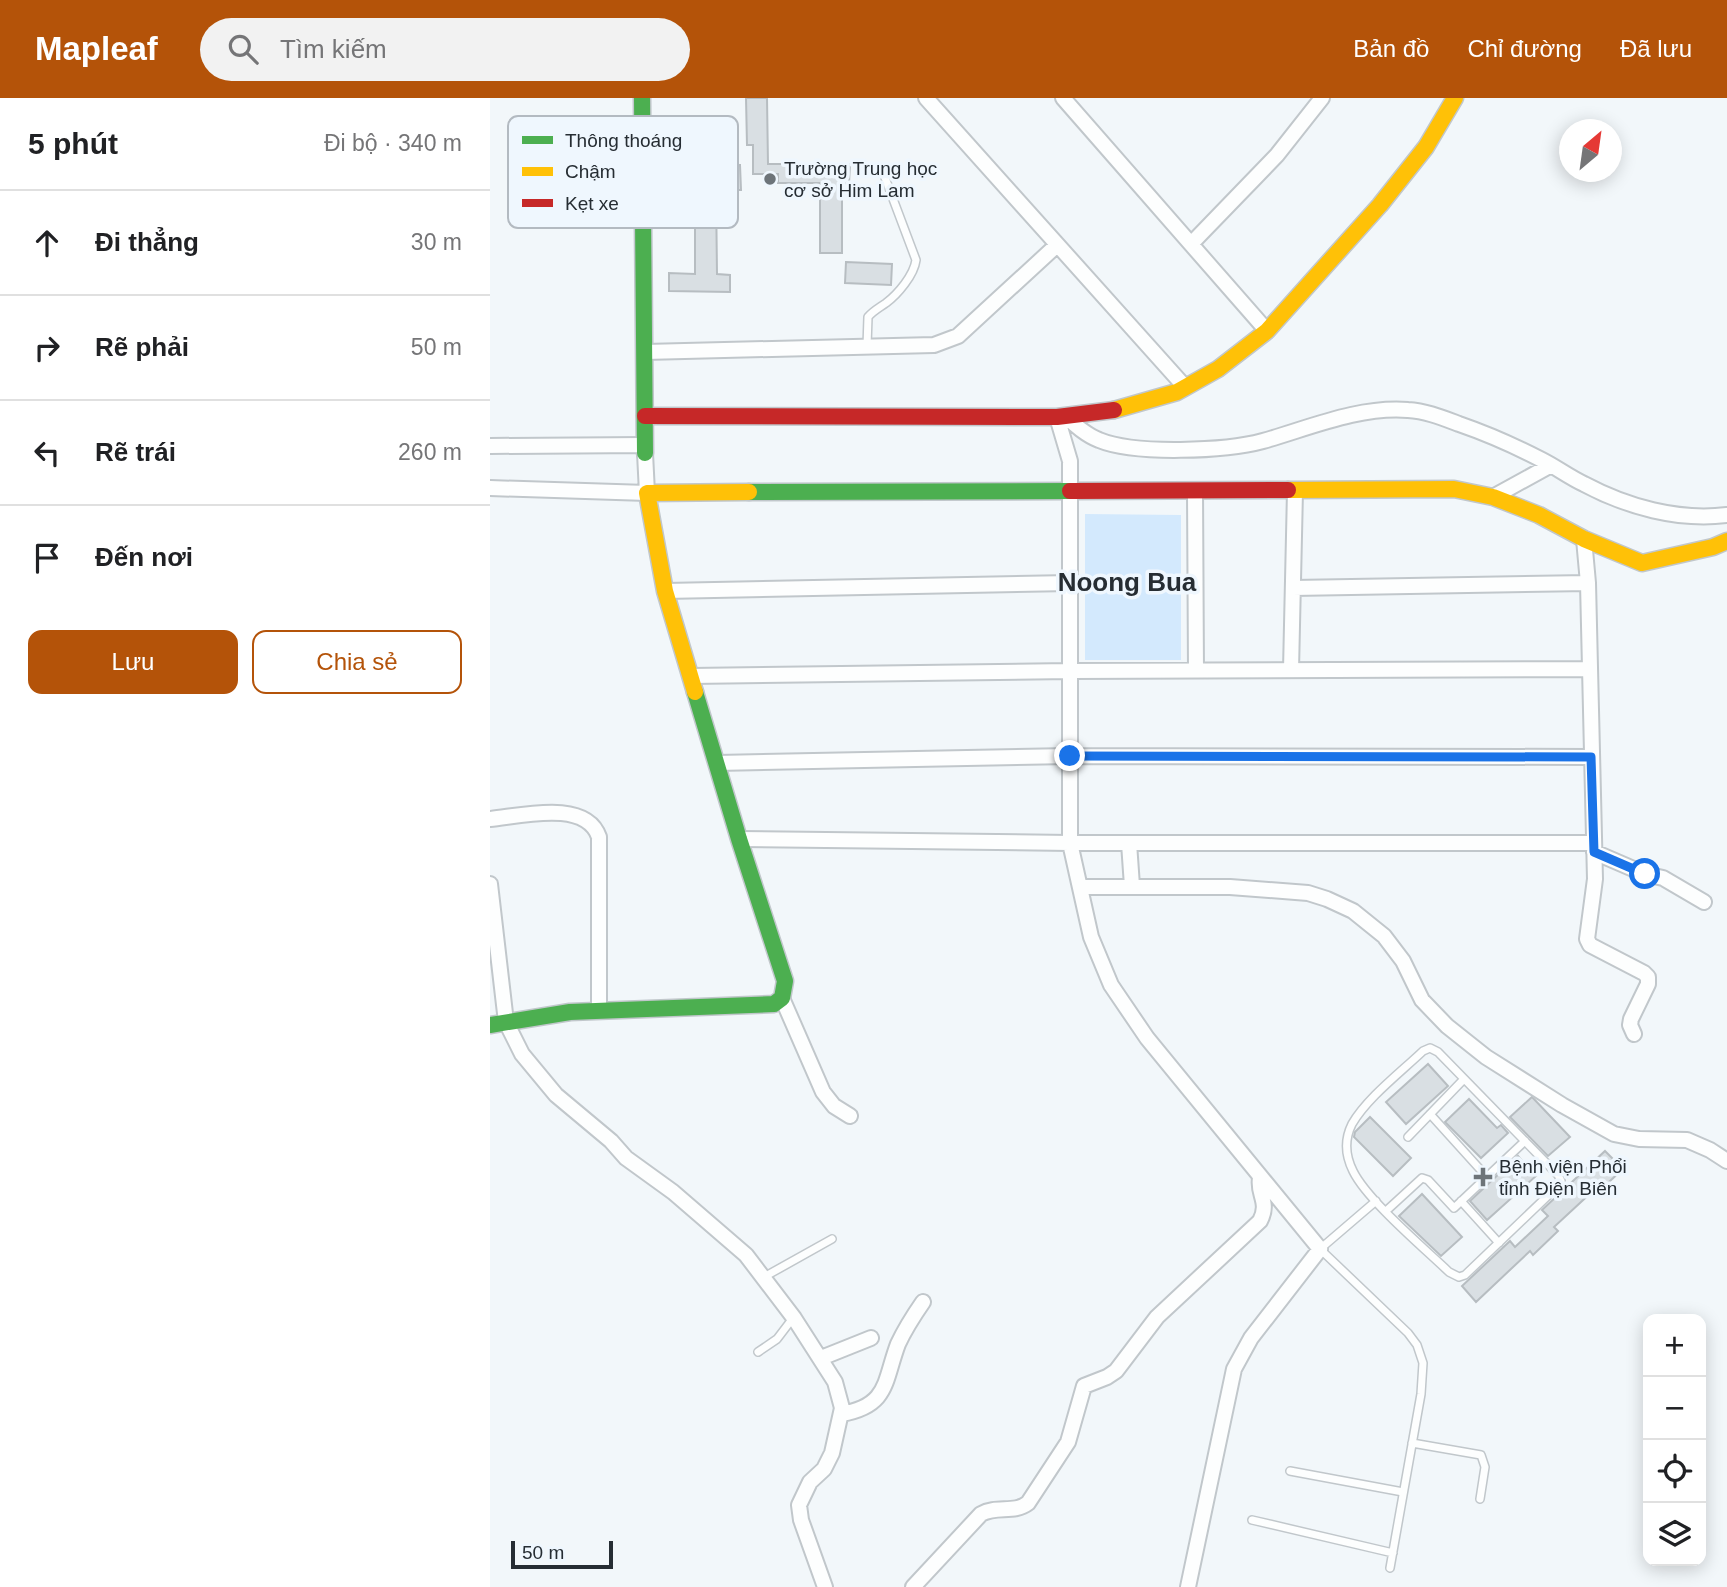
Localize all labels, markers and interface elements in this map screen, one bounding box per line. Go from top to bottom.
search box [200,18,690,81]
text: Mapleaf [35,30,158,67]
icon: search [224,30,262,68]
text: Tìm kiếm [280,34,387,64]
text: Bản đồ [1353,35,1429,62]
text: Chỉ đường [1467,35,1582,62]
text: Đã lưu [1620,35,1692,62]
legend [508,116,738,228]
north arrow [1559,119,1622,182]
text: 5 phút [28,127,118,160]
text: Đi bộ · 340 m [324,130,462,156]
text: Thông thoáng [565,130,682,151]
place label: Trường Trung học cơ sở Him Lam [784,158,937,201]
text: Chậm [565,161,616,182]
marker: Trường Trung học cơ sở Him Lam [762,171,778,187]
text: Kẹt xe [565,193,619,214]
icon: ahead [28,224,66,262]
text: Đi thẳng [95,227,199,257]
text: 30 m [411,229,462,255]
icon: right [28,329,66,367]
text: Rẽ phải [95,332,189,362]
text: 50 m [411,334,462,360]
icon: left [28,434,66,472]
text: Rẽ trái [95,437,176,467]
text: 260 m [398,439,462,465]
icon: arrive [28,539,66,577]
text: Đến nơi [95,542,193,572]
district label: Noong Bua [1058,567,1197,597]
button: Lưu [28,630,238,694]
button: Chia sẻ [252,630,462,694]
route end [1054,740,1085,771]
route start [1629,858,1660,889]
place label: Bệnh viện Phổi tỉnh Điện Biên [1499,1156,1627,1199]
marker: Bệnh viện Phổi tỉnh Điện Biên [1473,1167,1493,1187]
map controls [1643,1314,1706,1566]
button: + [1643,1314,1706,1377]
button: − [1643,1377,1706,1440]
button: locate [1643,1440,1706,1503]
button: layers [1643,1503,1706,1566]
scale bar [511,1538,612,1570]
text: 50 m [522,1542,564,1563]

